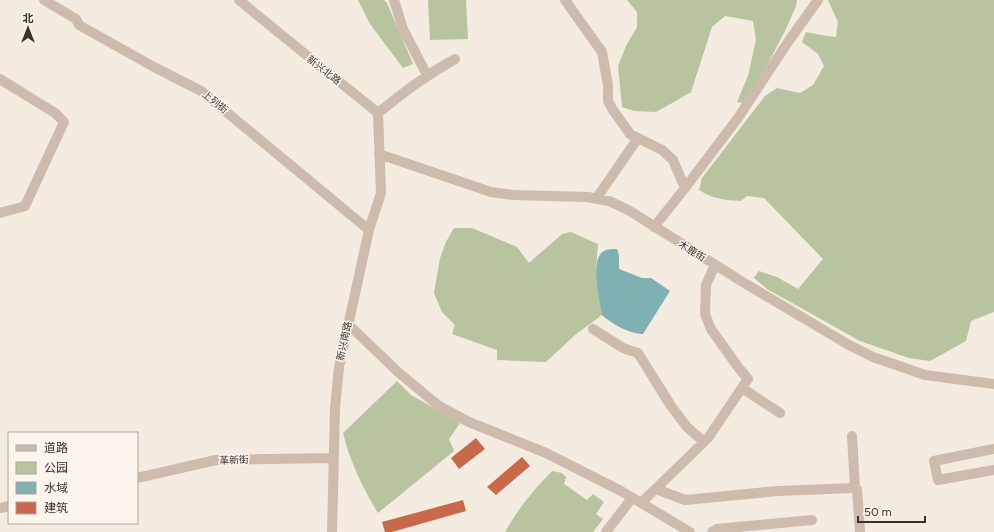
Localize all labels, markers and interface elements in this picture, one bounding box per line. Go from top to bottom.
north arrow [8,8,48,48]
text: 北 [23,12,34,25]
street label: 新兴北路 [304,53,344,87]
street label: 上列街 [199,88,231,116]
street label: 木鹿街 [676,238,708,264]
street label: 新兴南路 [333,320,355,362]
legend [8,432,138,524]
text: 道路 [44,441,68,455]
street label: 革新街 [219,453,249,467]
text: 公园 [44,461,68,475]
text: 水域 [44,481,68,495]
scale bar [858,498,925,524]
text: 建筑 [44,501,68,515]
text: 50 m [864,505,892,519]

